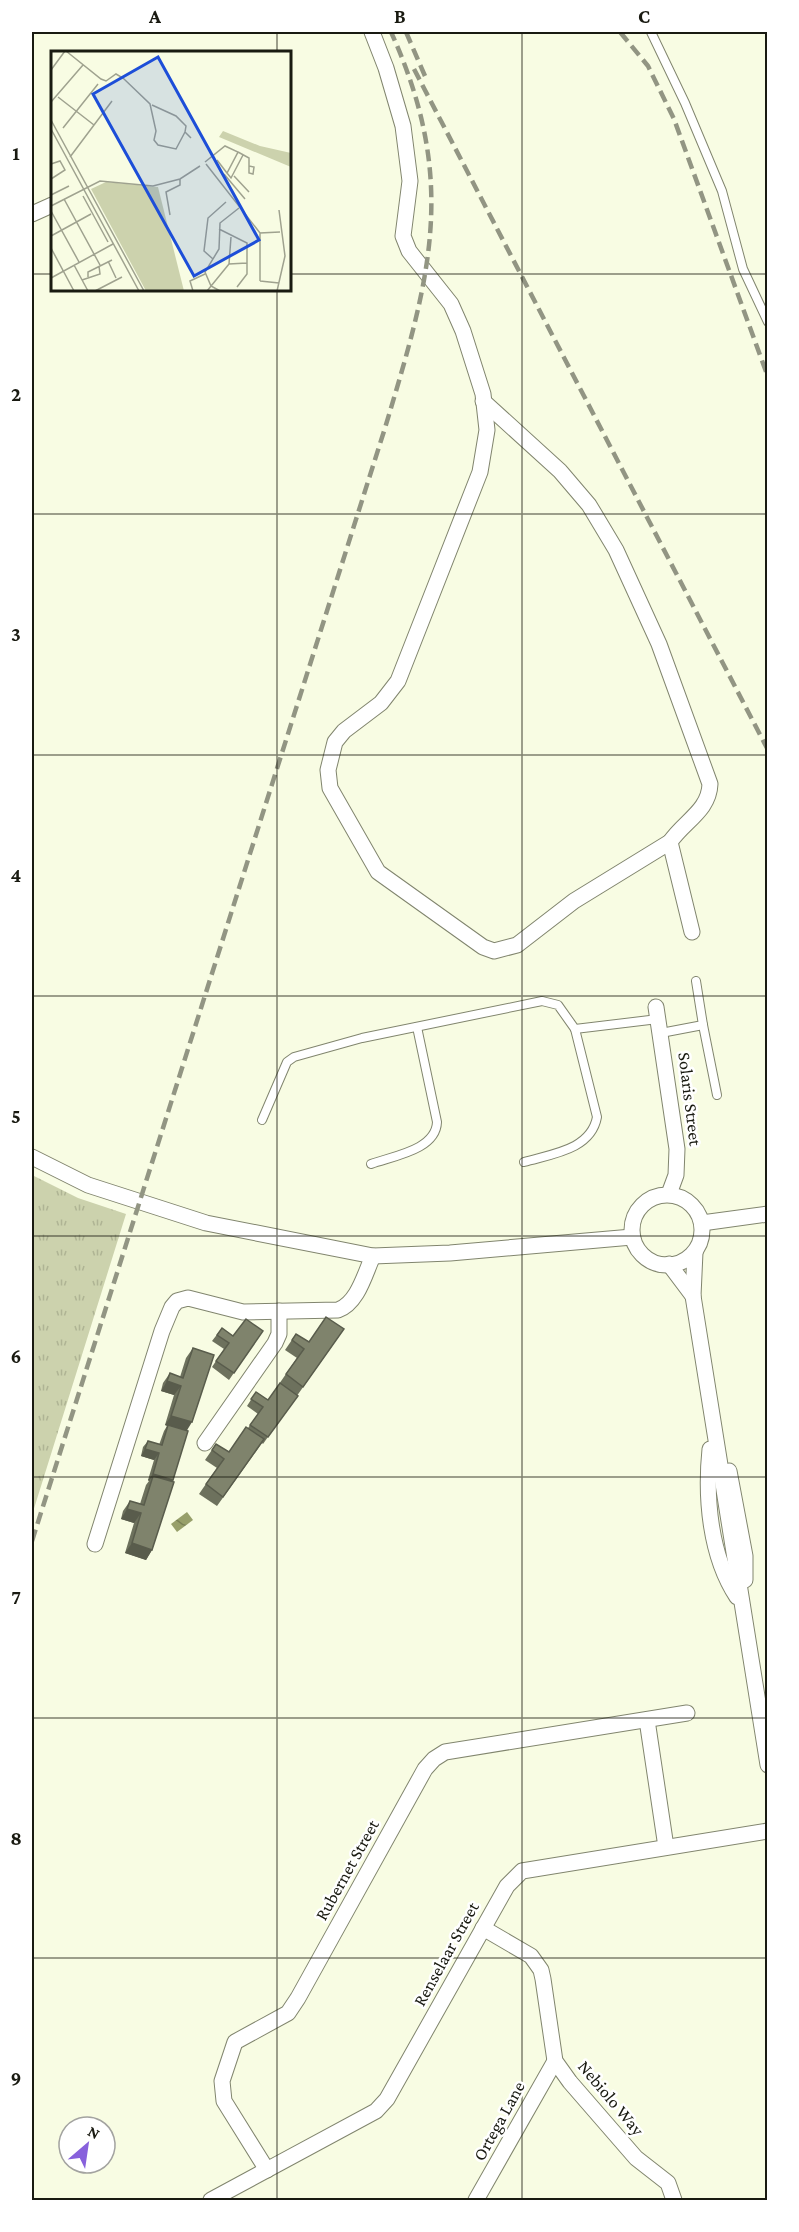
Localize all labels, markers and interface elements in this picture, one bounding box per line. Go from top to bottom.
text: A [148,5,162,27]
text: B [394,5,406,27]
text: C [638,5,650,27]
inset map [51,51,291,291]
text: 1 [12,142,20,164]
text: 2 [11,383,21,405]
text: 3 [11,623,21,645]
text: 4 [11,864,22,886]
street label: Solaris Street [674,1051,706,1148]
text: 5 [11,1105,21,1127]
text: 6 [11,1345,21,1367]
text: 7 [11,1586,21,1608]
street label: Rubernet Street [311,1815,383,1924]
text: 8 [10,1827,22,1849]
street label: Renselaar Street [409,1898,483,2009]
street label: Nebiolo Way [574,2056,649,2140]
text: 9 [11,2067,21,2089]
street label: Ortega Lane [469,2078,529,2164]
north arrow [57,2115,117,2175]
text: N [85,2122,103,2142]

